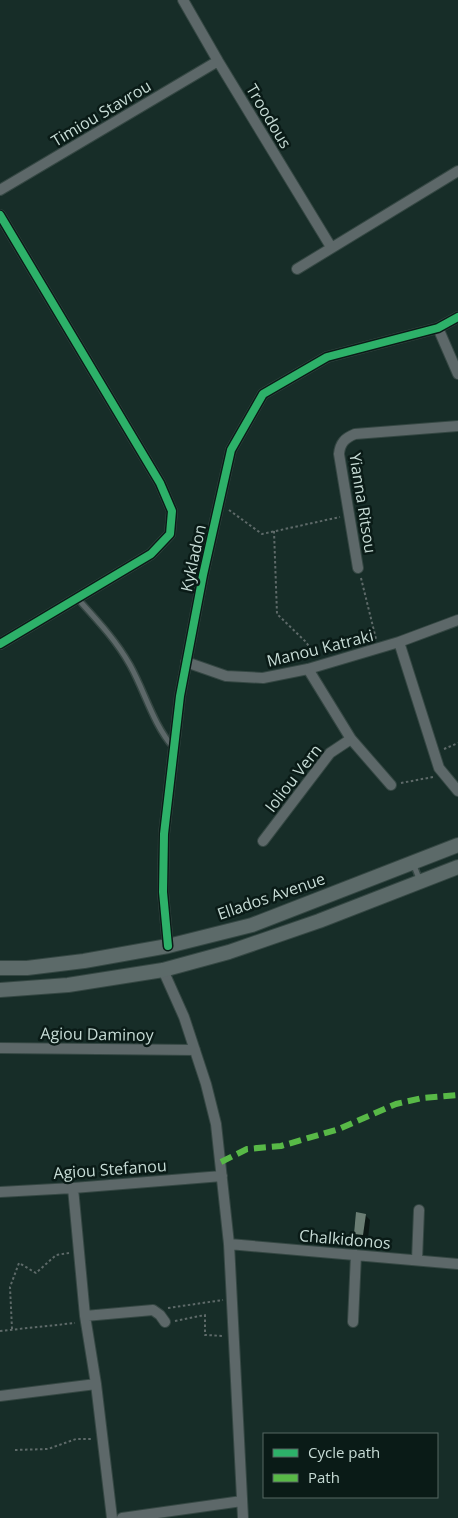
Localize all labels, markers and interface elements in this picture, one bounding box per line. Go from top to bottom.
street label: Timiou Stavrou [47,75,155,151]
street label: Troodous [241,80,297,152]
street label: Yianna Ritsou [344,451,382,555]
street label: Kykladon [175,522,211,594]
street label: Manou Katraki [264,624,376,672]
street label: Ioliou Vern [260,739,326,817]
street label: Ellados Avenue [214,867,328,925]
street label: Agiou Daminoy [40,1022,155,1046]
street label: Agiou Stefanou [53,1154,167,1184]
street label: Chalkidonos [298,1224,392,1254]
legend [263,1433,438,1498]
text: Cycle path [308,1442,380,1462]
text: Path [308,1467,340,1487]

